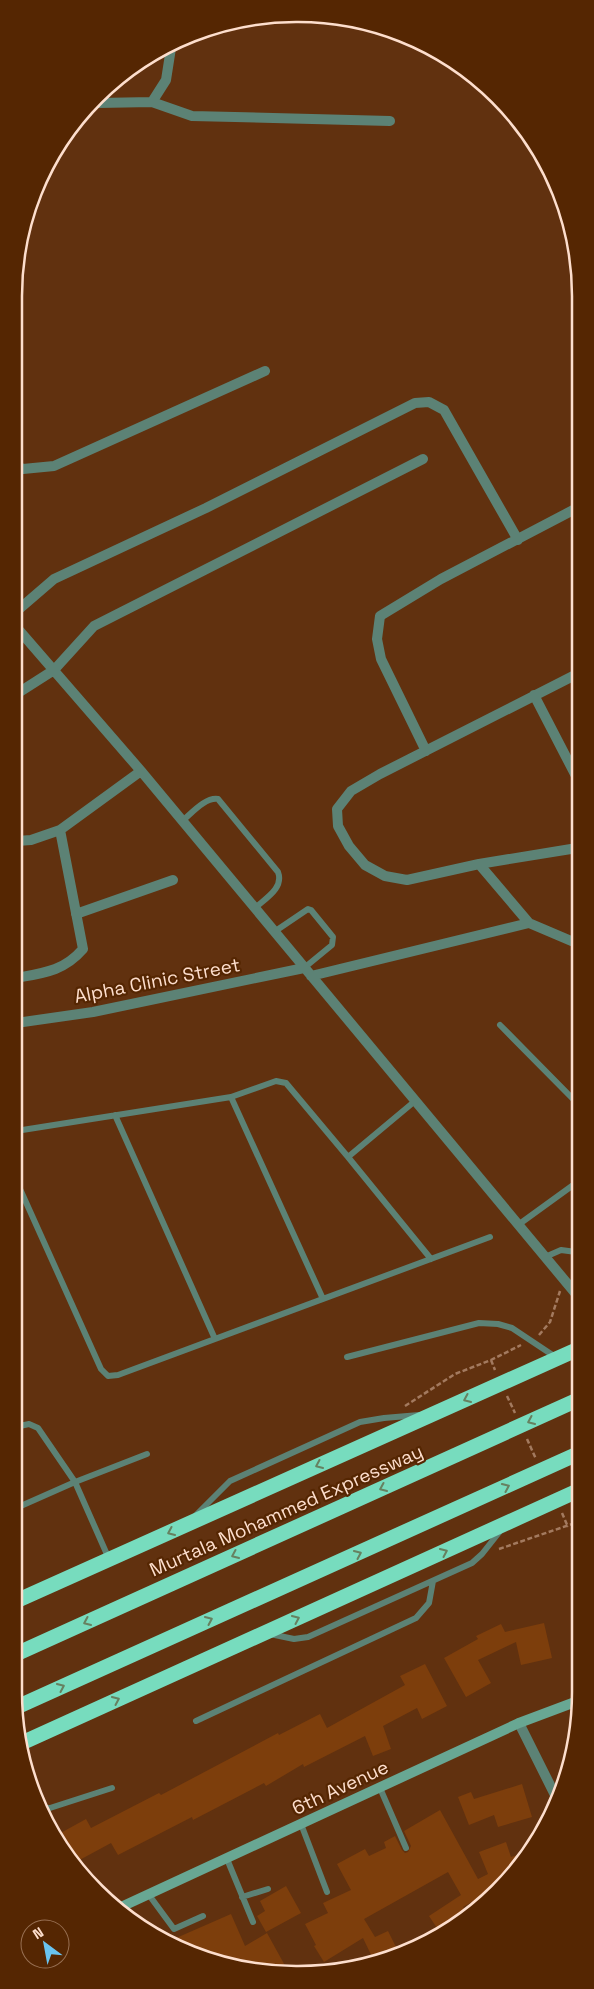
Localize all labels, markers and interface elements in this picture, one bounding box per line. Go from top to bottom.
street label: Alpha Clinic Street [72,952,242,1009]
one-way arrow [463,1392,472,1403]
one-way arrow [527,1415,536,1426]
street label: Murtala Mohammed Expressway [146,1439,427,1582]
one-way arrow [315,1459,324,1470]
one-way arrow [379,1482,388,1493]
one-way arrow [501,1482,510,1493]
one-way arrow [167,1525,176,1536]
one-way arrow [439,1547,448,1558]
one-way arrow [231,1549,240,1559]
one-way arrow [353,1549,362,1560]
one-way arrow [291,1614,300,1625]
one-way arrow [83,1616,92,1626]
one-way arrow [204,1616,213,1627]
one-way arrow [56,1682,65,1693]
one-way arrow [111,1696,120,1707]
street label: 6th Avenue [288,1754,393,1821]
north arrow [20,1919,70,1969]
text: N [29,1923,47,1943]

